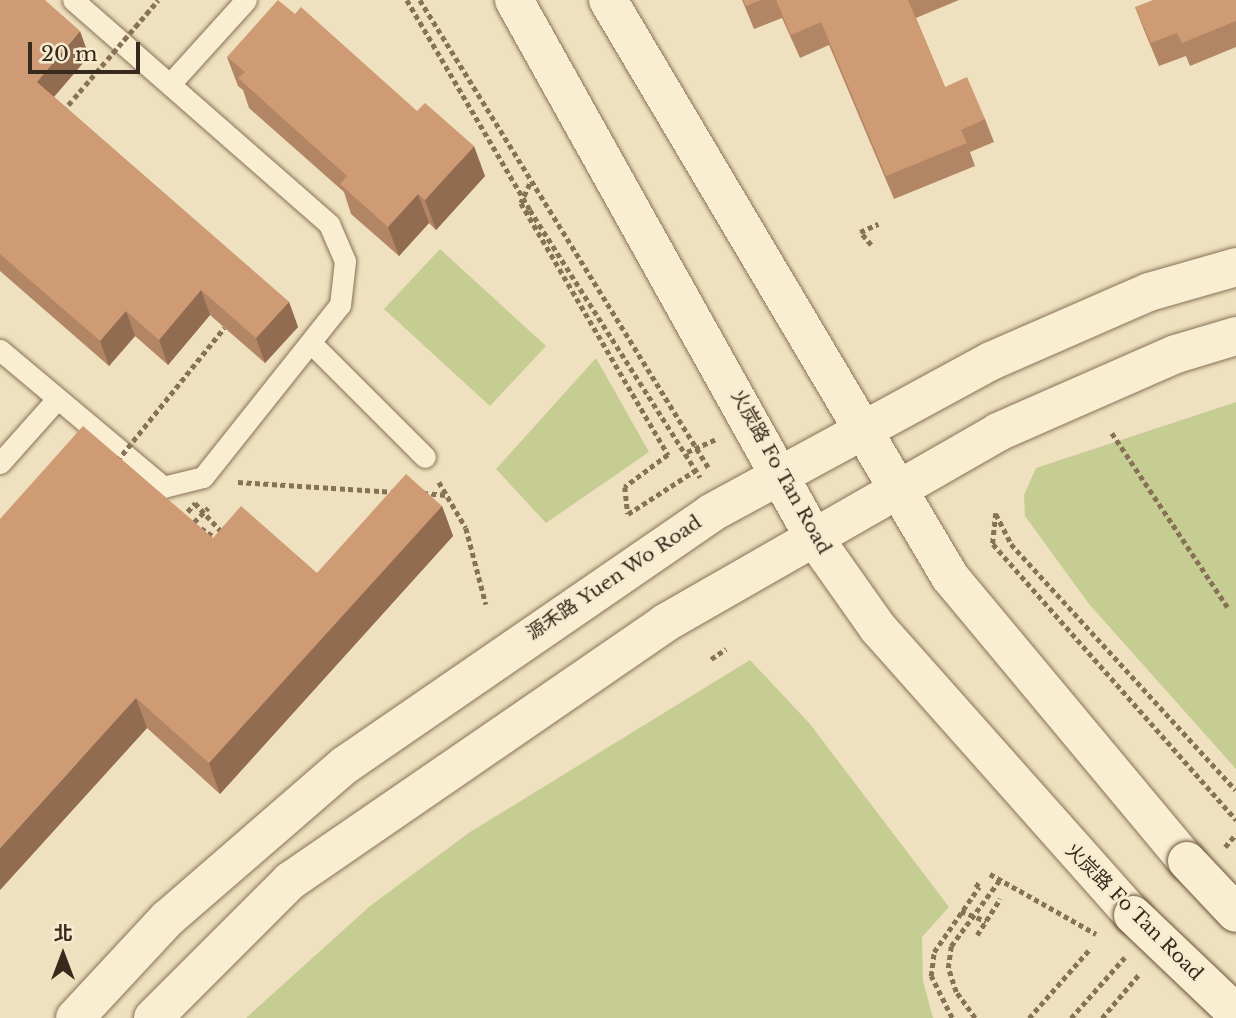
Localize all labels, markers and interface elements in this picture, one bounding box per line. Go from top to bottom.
scale bar [32,28,144,72]
text: 20 m [41,41,98,67]
street label: 火炭路 Fo Tan Road [726,385,836,559]
street label: 源禾路 Yuen Wo Road [522,511,706,645]
street label: 火炭路 Fo Tan Road [1060,838,1208,986]
north arrow [28,920,98,990]
text: 北 [53,922,73,945]

